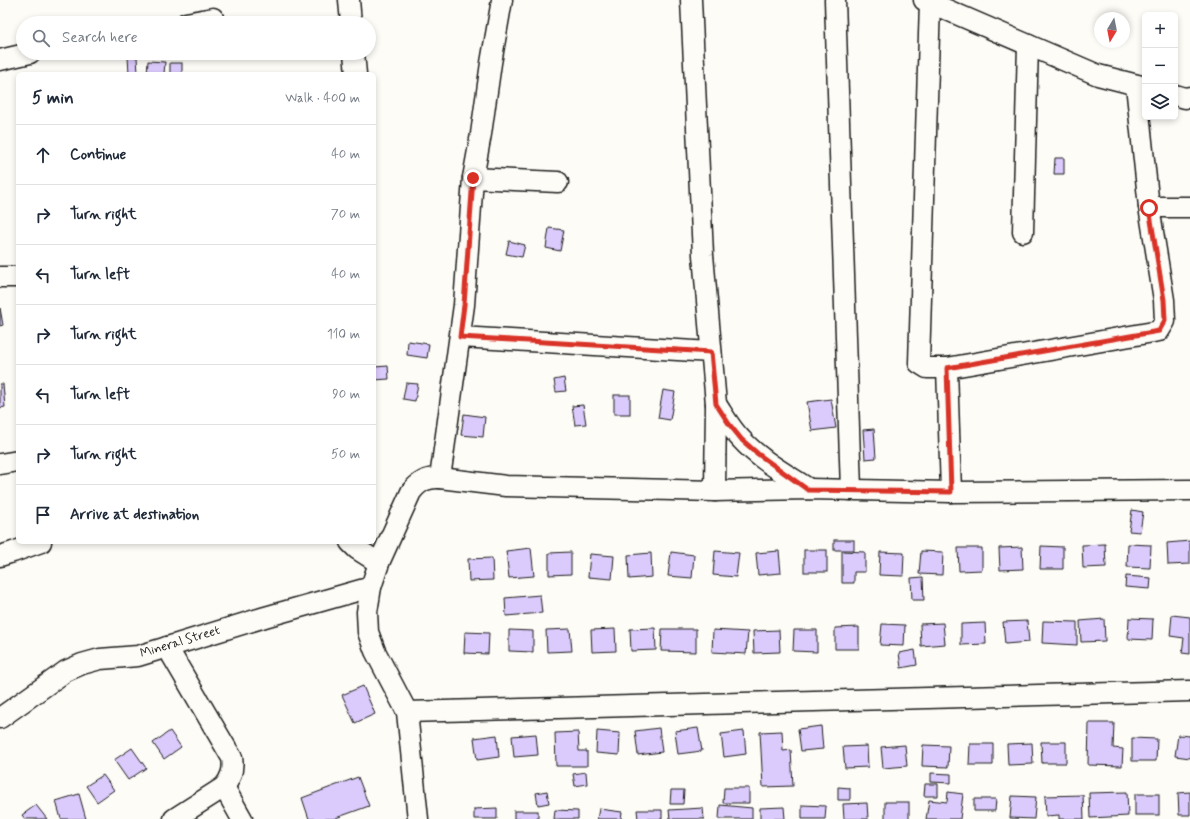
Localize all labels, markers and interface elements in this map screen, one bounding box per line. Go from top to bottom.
north arrow [1094,12,1130,48]
map controls [1142,12,1178,120]
button: + [1142,12,1178,48]
search box [16,16,376,60]
icon: search [30,27,52,49]
text: Search here [62,28,138,48]
button: − [1142,48,1178,84]
button: layers [1142,84,1178,120]
text: 5 min [32,87,74,109]
text: Walk · 400 m [285,90,360,107]
icon: ahead [32,144,54,166]
text: Continue [70,145,126,165]
text: 40 m [331,146,360,163]
route end [464,169,482,187]
route start [1140,199,1158,217]
icon: right [32,204,54,226]
text: Turn right [70,205,137,225]
text: 70 m [331,206,360,223]
icon: left [32,264,54,286]
text: Turn left [70,265,130,285]
text: 40 m [331,266,360,283]
icon: right [32,324,54,346]
text: Turn right [70,325,137,345]
text: 110 m [327,326,360,343]
icon: left [32,384,54,406]
text: Turn left [70,385,130,405]
text: 90 m [332,386,360,403]
icon: right [32,444,54,466]
text: Turn right [70,445,137,465]
text: 50 m [331,446,360,463]
icon: arrive [32,504,54,526]
text: Arrive at destination [70,505,199,525]
street label: Mineral Street [138,622,222,662]

